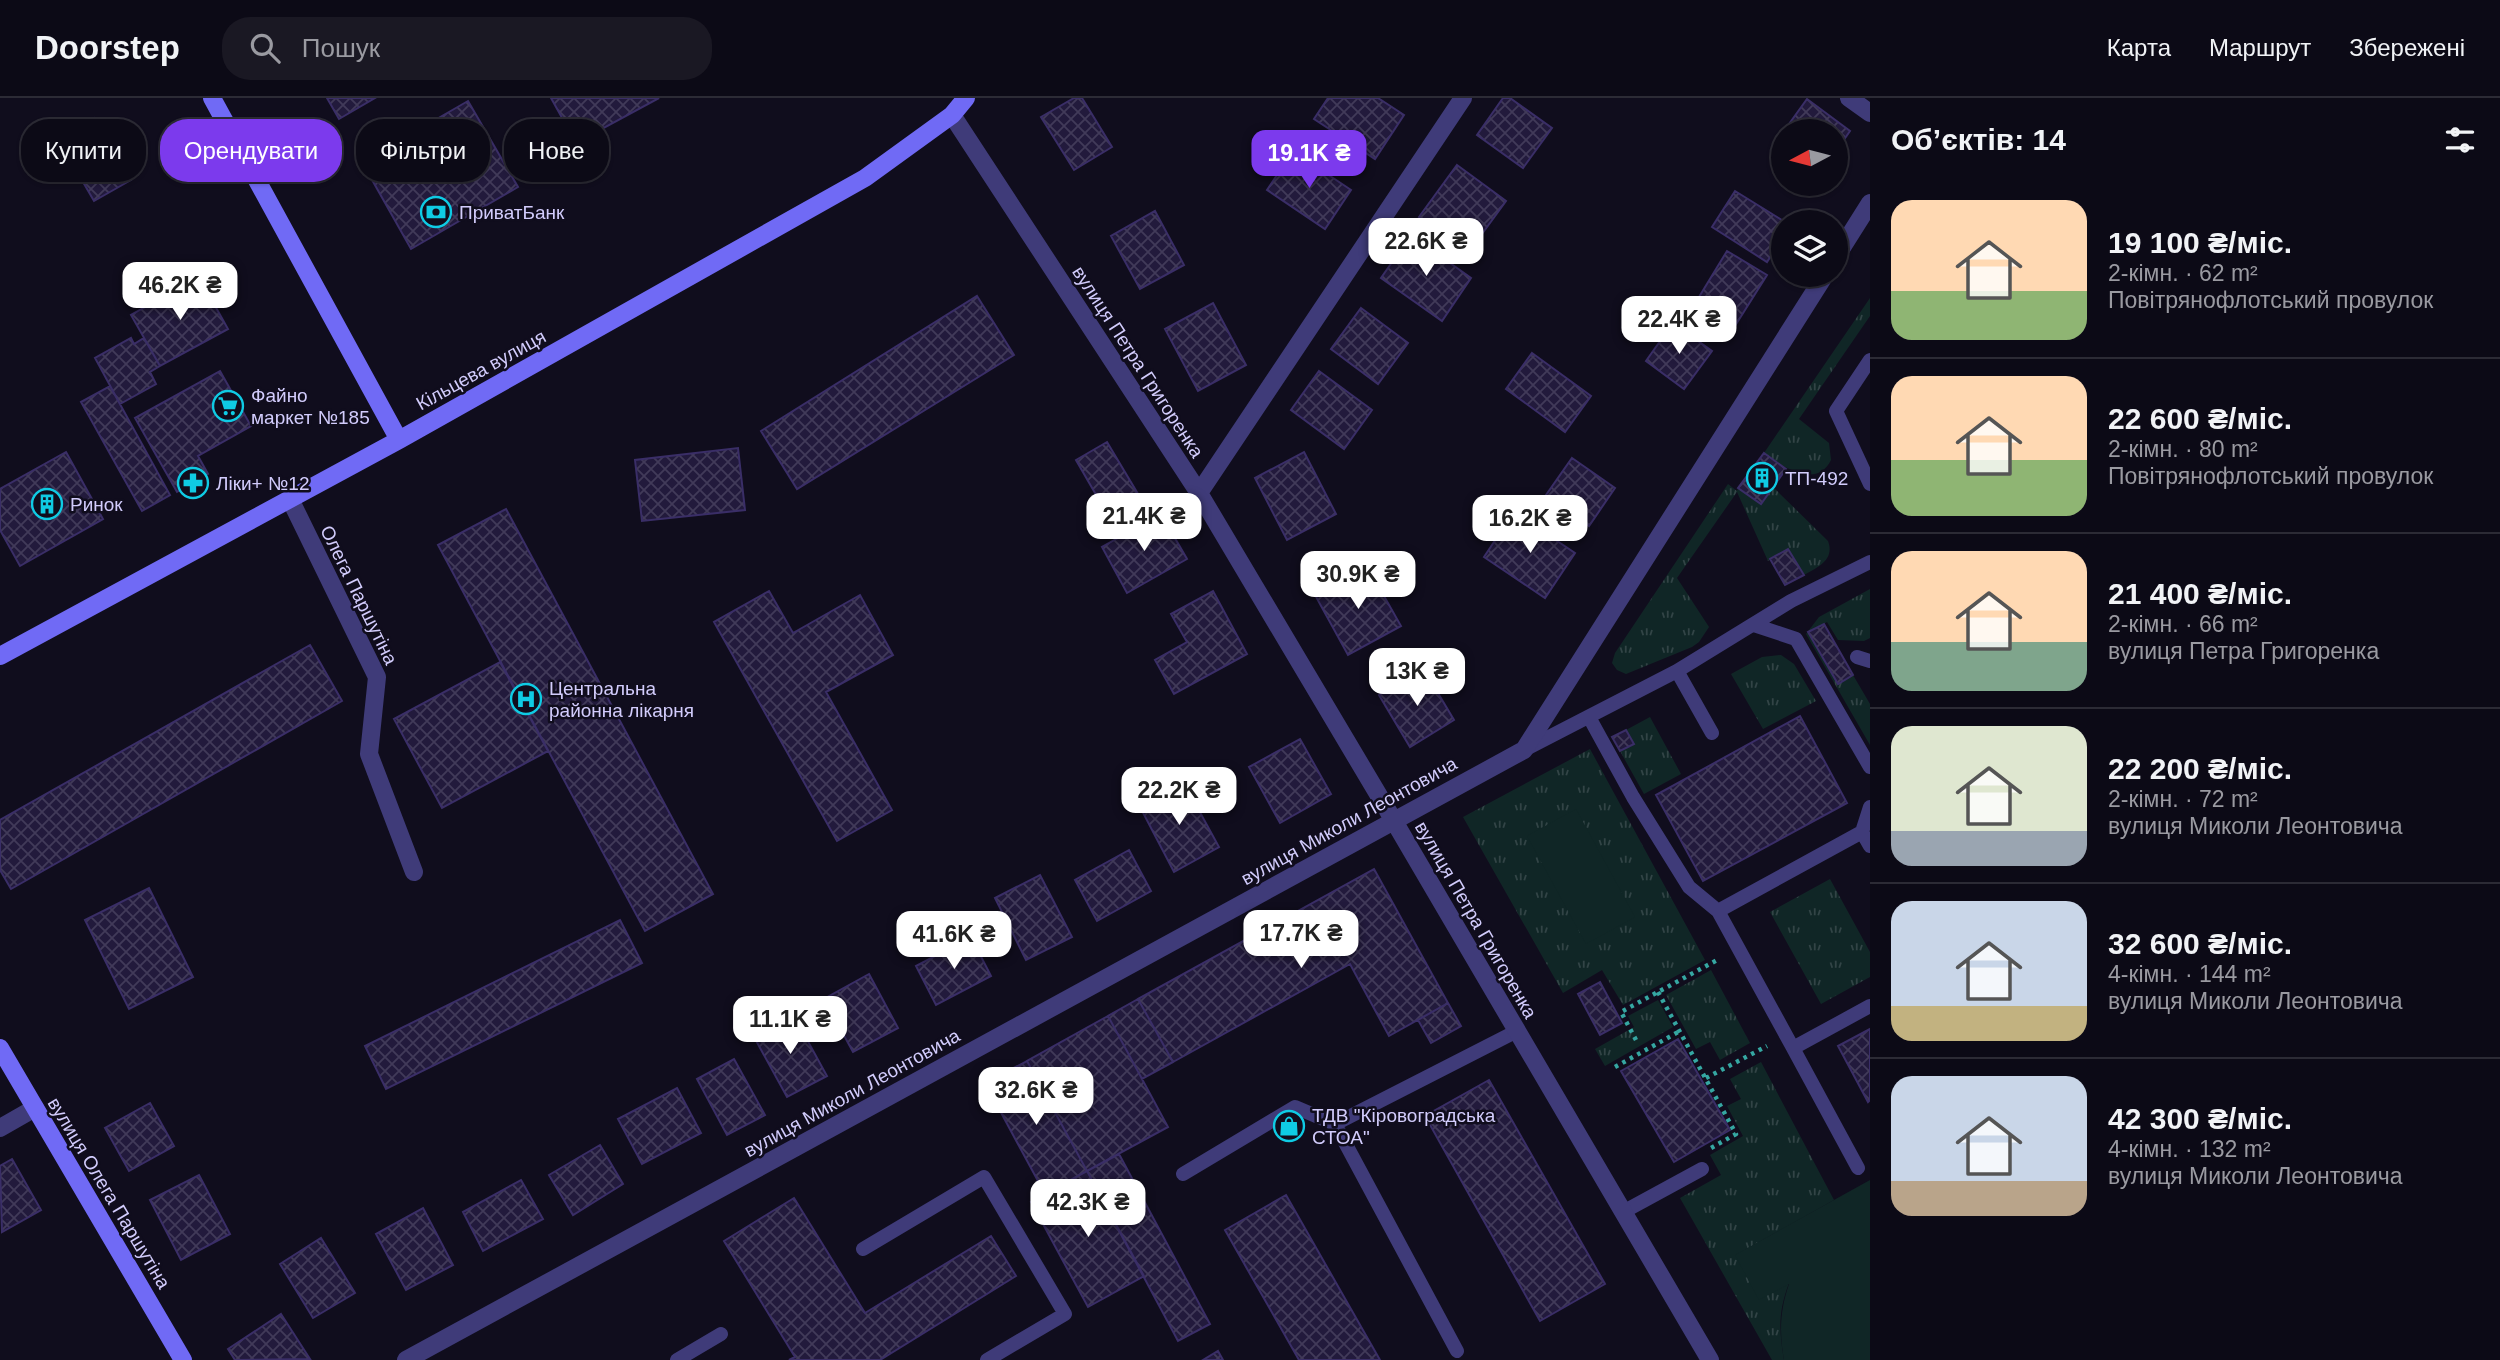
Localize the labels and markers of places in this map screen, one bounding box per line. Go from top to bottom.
pin: 19.1K ₴ [1244,130,1374,190]
bank icon: ПриватБанк [419,195,453,229]
place label: ПриватБанк [459,202,565,223]
pin: 22.6K ₴ [1361,218,1491,278]
pin: 46.2K ₴ [115,262,245,322]
pin: 22.4K ₴ [1614,296,1744,356]
place label: Файно маркет №185 [251,385,370,428]
supermarket icon: Файно маркет №185 [211,389,245,423]
building icon: ТП-492 [1745,461,1779,495]
pharmacy icon: Ліки+ №12 [176,466,210,500]
place label: ТП-492 [1785,468,1848,489]
place label: Ліки+ №12 [216,473,310,494]
building icon: Ринок [30,487,64,521]
place label: Ринок [70,494,123,515]
pin: 21.4K ₴ [1079,494,1209,553]
pin: 16.2K ₴ [1465,496,1595,555]
pin: 30.9K ₴ [1293,552,1423,611]
pin: 13K ₴ [1368,648,1466,708]
place label: Центральна районна лікарня [549,678,694,721]
hospital icon: Центральна районна лікарня [509,682,543,716]
pin: 22.2K ₴ [1114,768,1244,827]
pin: 17.7K ₴ [1236,910,1366,970]
pin: 41.6K ₴ [889,912,1019,971]
pin: 11.1K ₴ [725,996,855,1056]
pin: 32.6K ₴ [971,1068,1101,1127]
place label: ТДВ "Кіровоградська СТОА" [1312,1105,1496,1148]
shop icon: ТДВ "Кіровоградська СТОА" [1272,1109,1306,1143]
pin: 42.3K ₴ [1023,1180,1153,1239]

